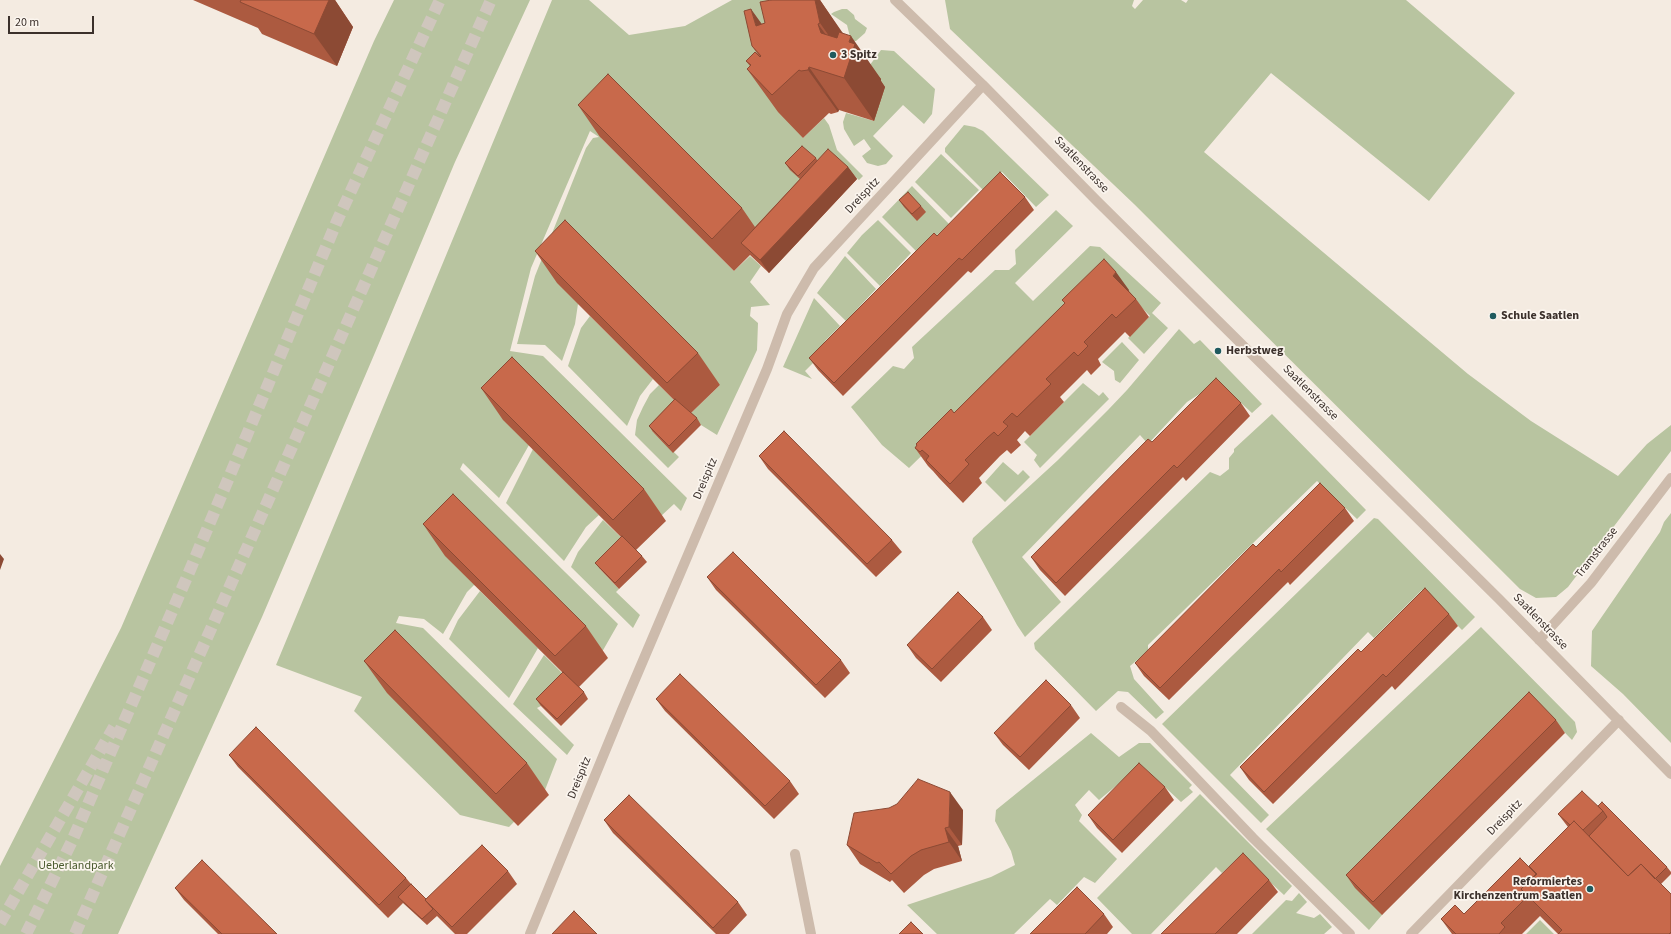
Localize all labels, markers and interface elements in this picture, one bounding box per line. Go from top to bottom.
scale bar [10,8,96,34]
text: 20 m [15,14,39,31]
place label: 3 Spitz [841,48,877,62]
marker: 3 Spitz [828,50,838,60]
street label: Saatlenstrasse [1051,134,1111,196]
street label: Dreispitz [843,175,883,217]
place label: Schule Saatlen [1501,309,1579,323]
marker: Schule Saatlen [1488,311,1498,321]
place label: Herbstweg [1226,344,1283,358]
marker: Herbstweg [1213,346,1223,356]
street label: Saatlenstrasse [1279,362,1341,424]
street label: Dreispitz [691,456,721,502]
street label: Tramstrasse [1573,525,1621,581]
street label: Saatlenstrasse [1510,591,1570,653]
street label: Dreispitz [565,755,595,801]
street label: Dreispitz [1484,797,1526,839]
park label: Ueberlandpark [38,859,114,873]
place label: Reformiertes Kirchenzentrum Saatlen [1454,875,1582,903]
marker: Reformiertes Kirchenzentrum Saatlen [1585,884,1595,894]

